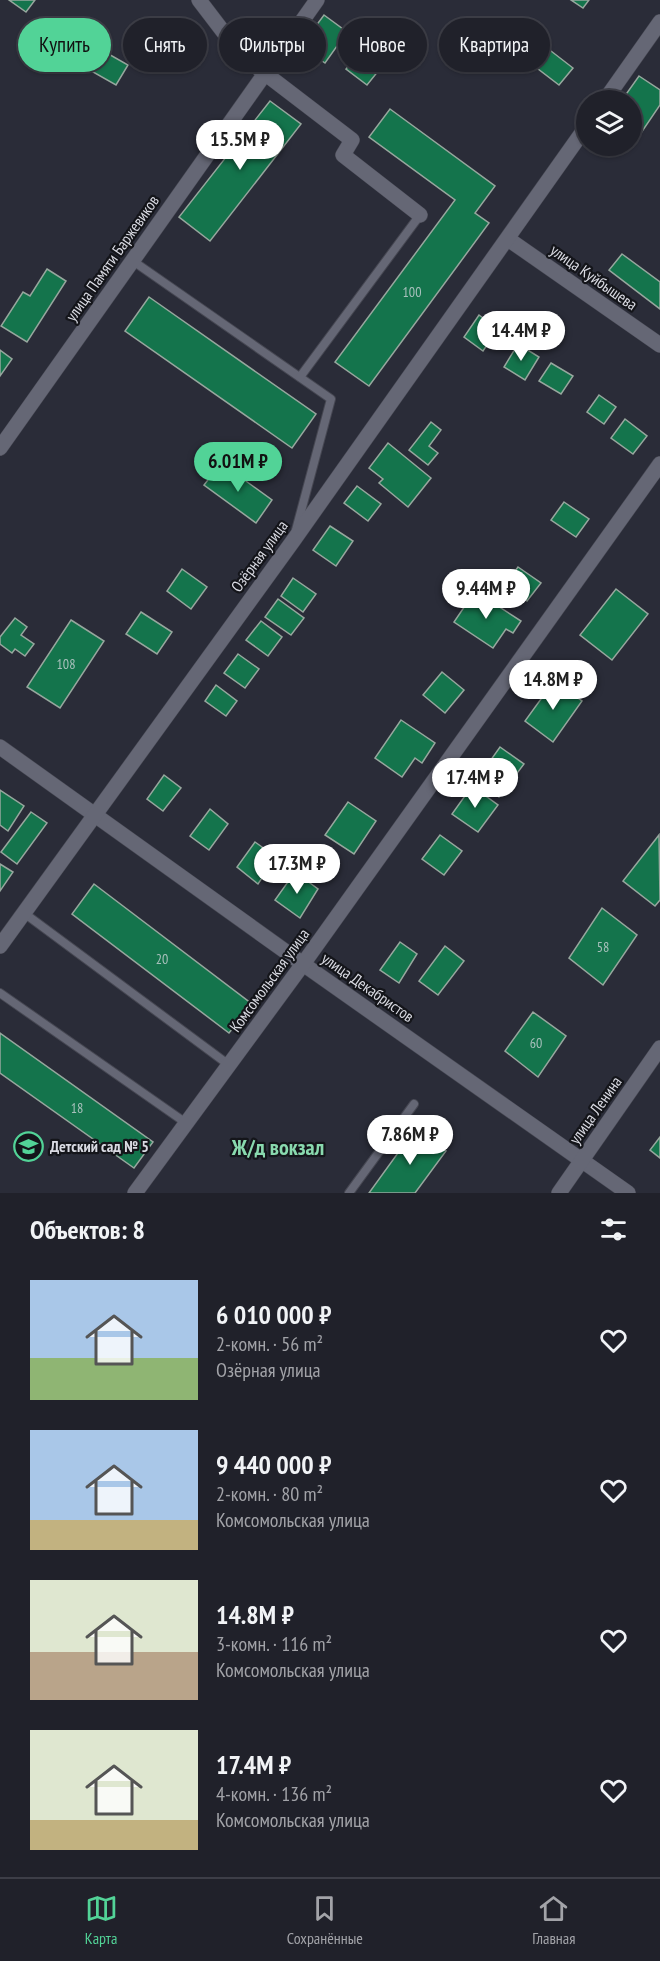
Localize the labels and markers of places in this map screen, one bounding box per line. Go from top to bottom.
pin: 15.5M ₽ [185,120,295,171]
pin: 14.4M ₽ [466,311,576,362]
pin: 6.01M ₽ [183,442,293,493]
pin: 9.44M ₽ [431,569,541,620]
pin: 14.8M ₽ [498,660,608,711]
pin: 17.4M ₽ [420,758,530,809]
pin: 17.3M ₽ [242,844,352,895]
pin: 7.86M ₽ [355,1115,465,1166]
school or university icon: Детский сад № 5 [13,1130,45,1162]
place label: Детский сад № 5 [50,1136,149,1156]

